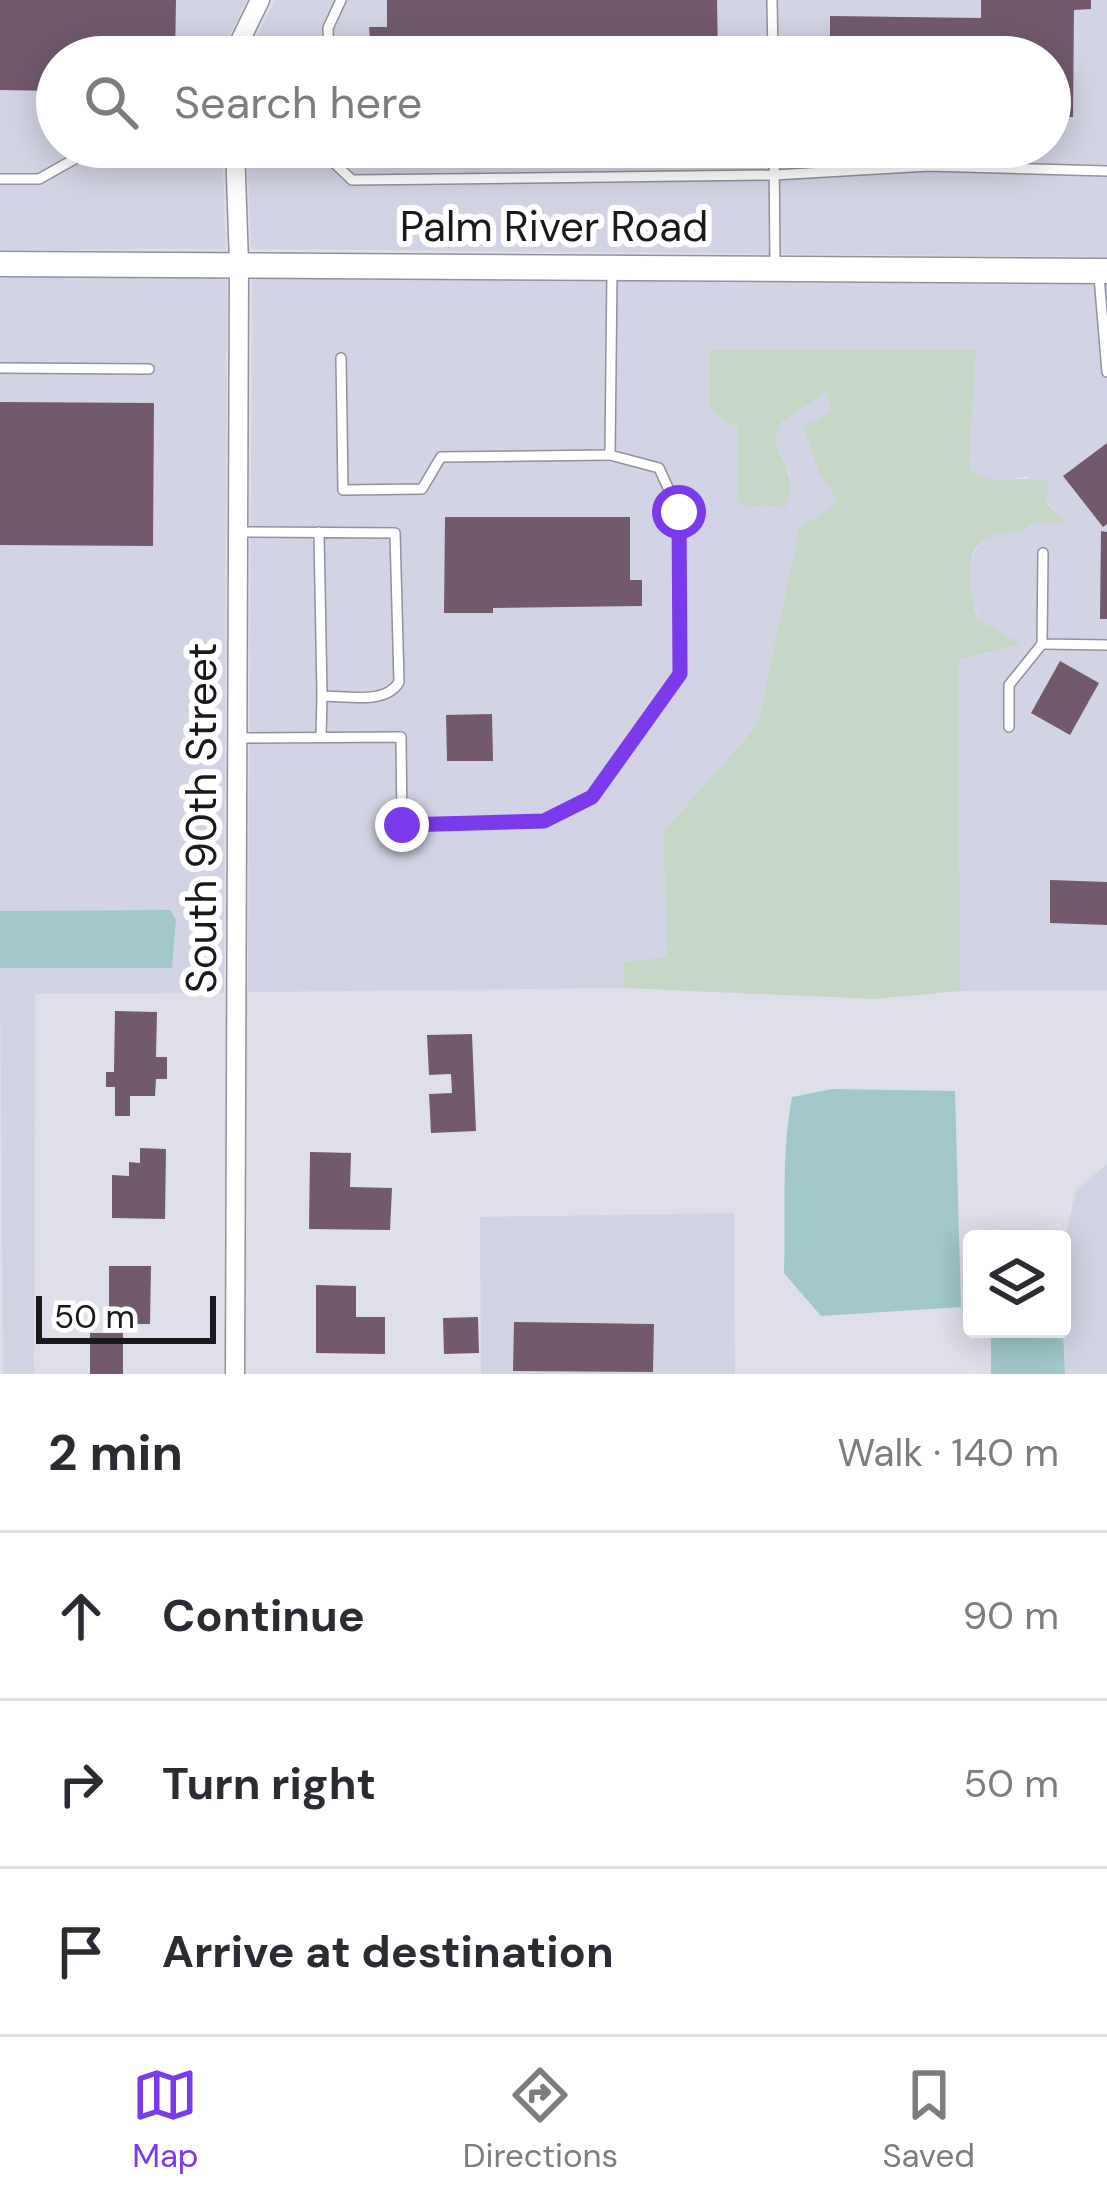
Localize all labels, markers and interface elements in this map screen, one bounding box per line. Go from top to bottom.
search box [36,36,1071,168]
icon: search [78,69,144,135]
text: Search here [174,73,422,132]
street label: Palm River Road [400,199,708,254]
route start [652,485,706,539]
street label: South 90th Street [174,642,229,994]
route end [375,798,429,852]
map controls [963,1230,1071,1338]
button: layers [963,1230,1071,1338]
scale bar [36,1290,216,1343]
text: 50 m [54,1295,135,1338]
text: 2 min [48,1419,183,1486]
text: Walk · 140 m [837,1427,1059,1478]
icon: ahead [48,1583,114,1649]
text: Continue [162,1586,365,1645]
text: 90 m [963,1590,1059,1641]
icon: right [48,1751,114,1817]
text: Turn right [162,1754,376,1813]
text: 50 m [963,1758,1059,1809]
icon: arrive [48,1919,114,1985]
text: Arrive at destination [162,1922,614,1981]
tab: Map [132,2062,199,2177]
tab: Directions [463,2062,618,2177]
tab: Saved [882,2062,975,2177]

